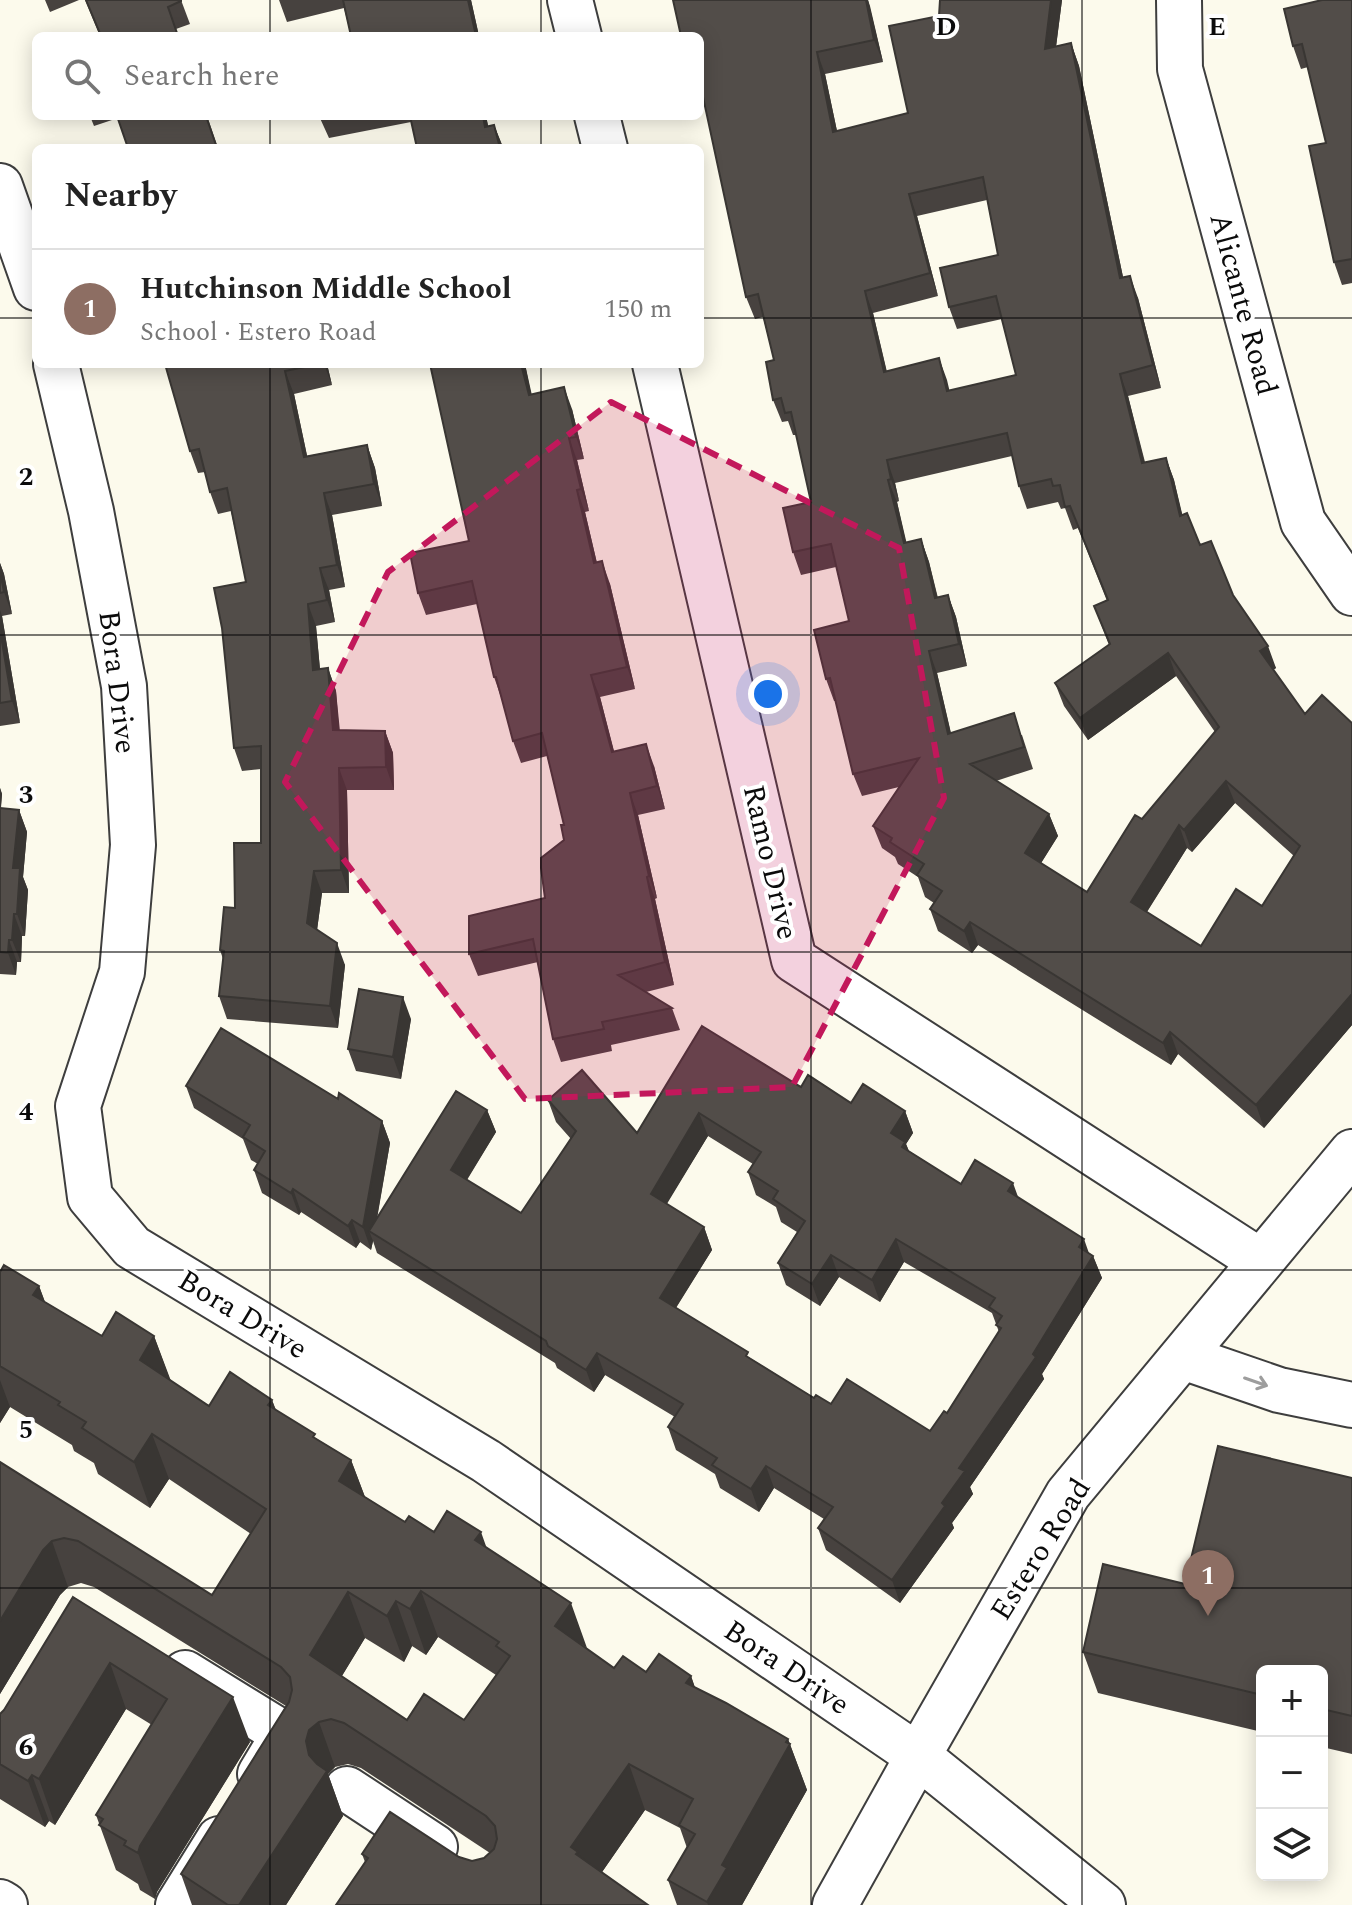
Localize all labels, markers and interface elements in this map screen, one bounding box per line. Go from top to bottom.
text: D [936,7,956,47]
text: E [1208,7,1226,47]
search box [32,32,704,120]
text: Search here [124,53,280,99]
icon: search [60,54,104,98]
text: Nearby [64,170,177,222]
street label: Alicante Road [1197,208,1289,401]
text: Hutchinson Middle School [140,266,512,312]
text: 1 [83,289,97,329]
text: 150 m [604,289,672,329]
text: School · Estero Road [140,312,376,352]
text: 2 [19,457,33,497]
street label: Bora Drive [85,608,149,756]
your location [748,674,788,714]
text: 3 [19,775,33,815]
street label: Ramo Drive [730,780,810,944]
text: 4 [19,1092,34,1132]
street label: Bora Drive [169,1258,316,1372]
one-way arrow [1244,1376,1269,1391]
text: 5 [19,1410,33,1450]
street label: Estero Road [979,1469,1103,1630]
pin: 1 [1182,1550,1234,1616]
street label: Bora Drive [714,1608,859,1727]
map controls [1256,1665,1328,1881]
button: + [1256,1665,1328,1737]
text: 6 [19,1727,33,1767]
button: − [1256,1737,1328,1809]
button: layers [1256,1809,1328,1881]

